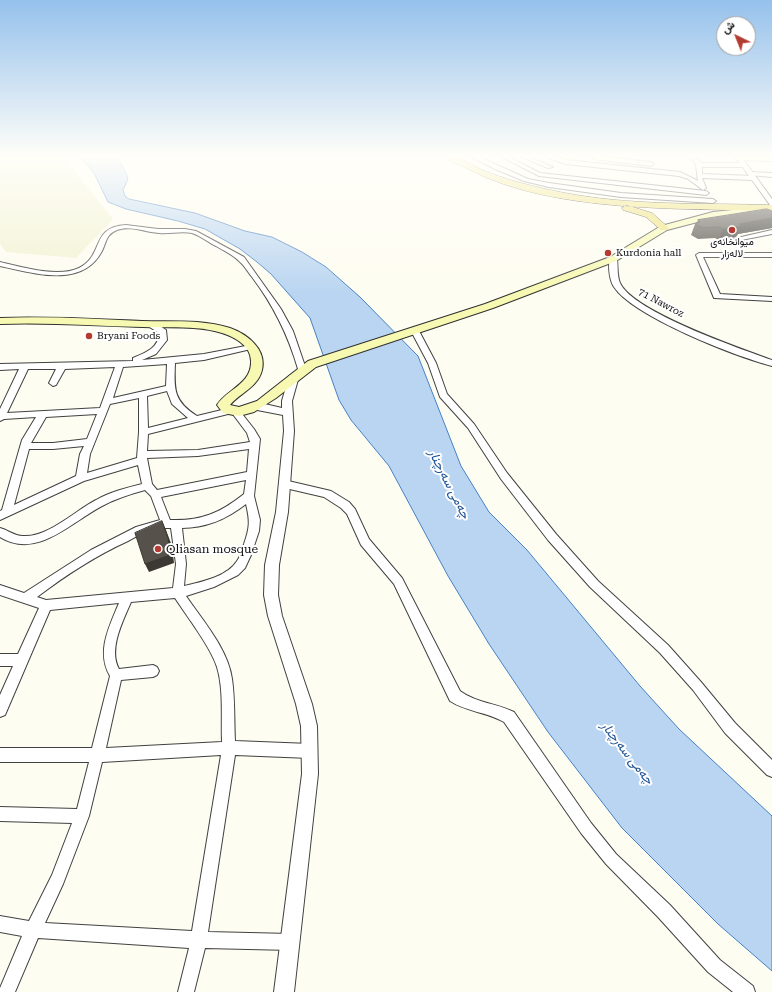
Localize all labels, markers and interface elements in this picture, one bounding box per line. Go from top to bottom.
north arrow [716,16,756,56]
text: ش [719,18,737,37]
marker: میوانخانەی لالەزار [727,225,737,235]
place label: میوانخانەی لالەزار [710,236,754,260]
place label: Kurdonia hall [616,247,681,259]
marker: Kurdonia hall [603,248,613,258]
street label: 71 Nawroz [636,286,686,320]
place label: Bryani Foods [97,330,160,342]
marker: Bryani Foods [84,331,94,341]
water label: چەمی سەرچنار [425,447,473,521]
place label: Qliasan mosque [166,542,258,556]
marker: Qliasan mosque [153,544,163,554]
water label: چەمی سەرچنار [598,718,656,788]

